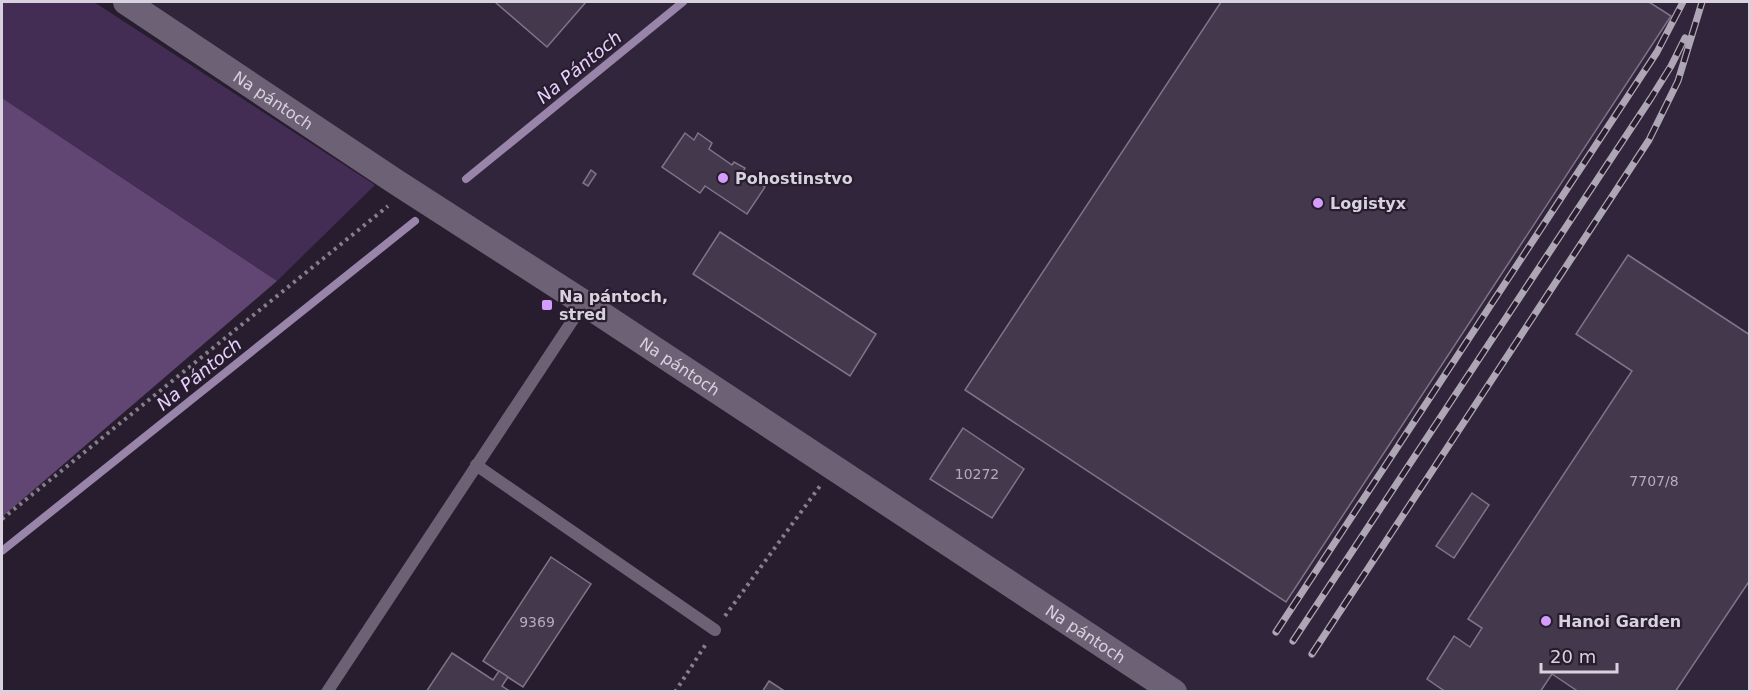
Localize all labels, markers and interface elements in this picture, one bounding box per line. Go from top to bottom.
water label: Na Pántoch [532,26,626,108]
street label: Na pántoch [230,67,317,134]
place label: Pohostinstvo [735,169,853,188]
marker: Pohostinstvo [716,171,730,185]
place label: Logistyx [1330,194,1407,213]
marker: Logistyx [1311,196,1325,210]
place label: Na pántoch, stred [559,287,668,324]
marker: Na pántoch, stred [540,298,554,312]
water label: Na Pántoch [152,333,246,415]
street label: Na pántoch [636,333,724,400]
house number: 10272 [955,466,999,482]
house number: 7707/8 [1629,473,1679,489]
street label: Na pántoch [1042,601,1129,667]
place label: Hanoi Garden [1558,612,1681,631]
house number: 9369 [519,614,555,630]
marker: Hanoi Garden [1539,614,1553,628]
scale bar [1541,636,1618,674]
text: 20 m [1550,646,1596,667]

